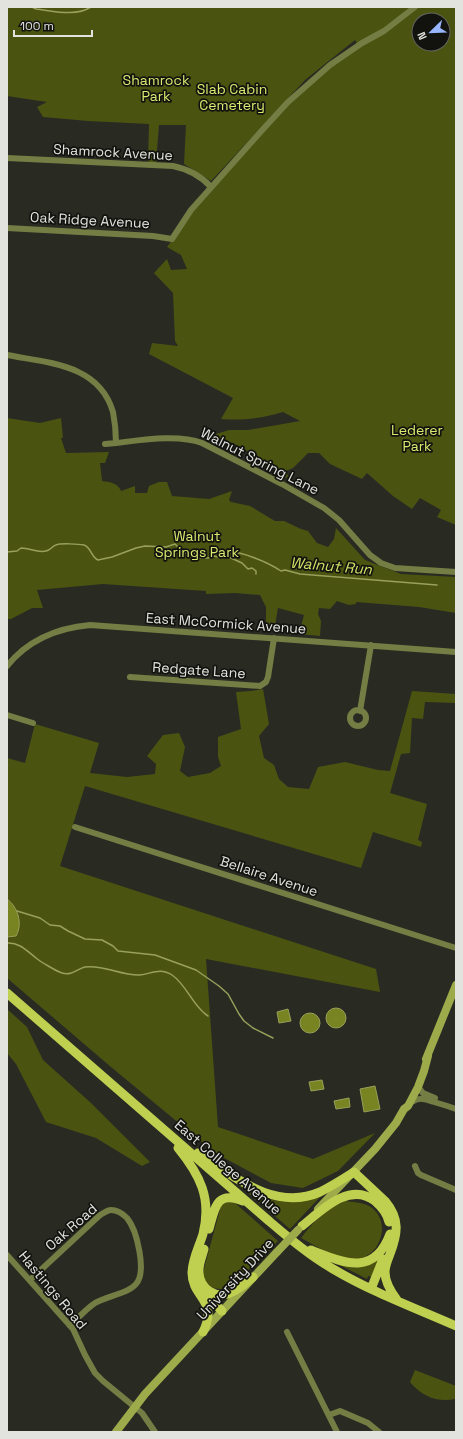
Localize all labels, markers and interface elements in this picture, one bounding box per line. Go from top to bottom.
scale bar [14,12,92,38]
north arrow [411,12,451,52]
text: 100 m [20,18,54,34]
text: N [414,30,430,42]
park label: Shamrock Park [123,71,190,105]
park label: Slab Cabin Cemetery [197,80,267,114]
street label: Shamrock Avenue [53,140,173,164]
street label: Oak Ridge Avenue [30,208,150,232]
park label: Lederer Park [391,421,443,455]
street label: Walnut Spring Lane [198,423,322,499]
park label: Walnut Springs Park [155,527,239,561]
water label: Walnut Run [289,552,374,579]
street label: East McCormick Avenue [145,608,307,638]
street label: Redgate Lane [152,658,246,682]
street label: Bellaire Avenue [218,852,320,900]
street label: East College Avenue [171,1116,285,1218]
street label: Oak Road [41,1200,101,1254]
street label: University Drive [193,1234,277,1324]
street label: Hastings Road [15,1247,91,1333]

